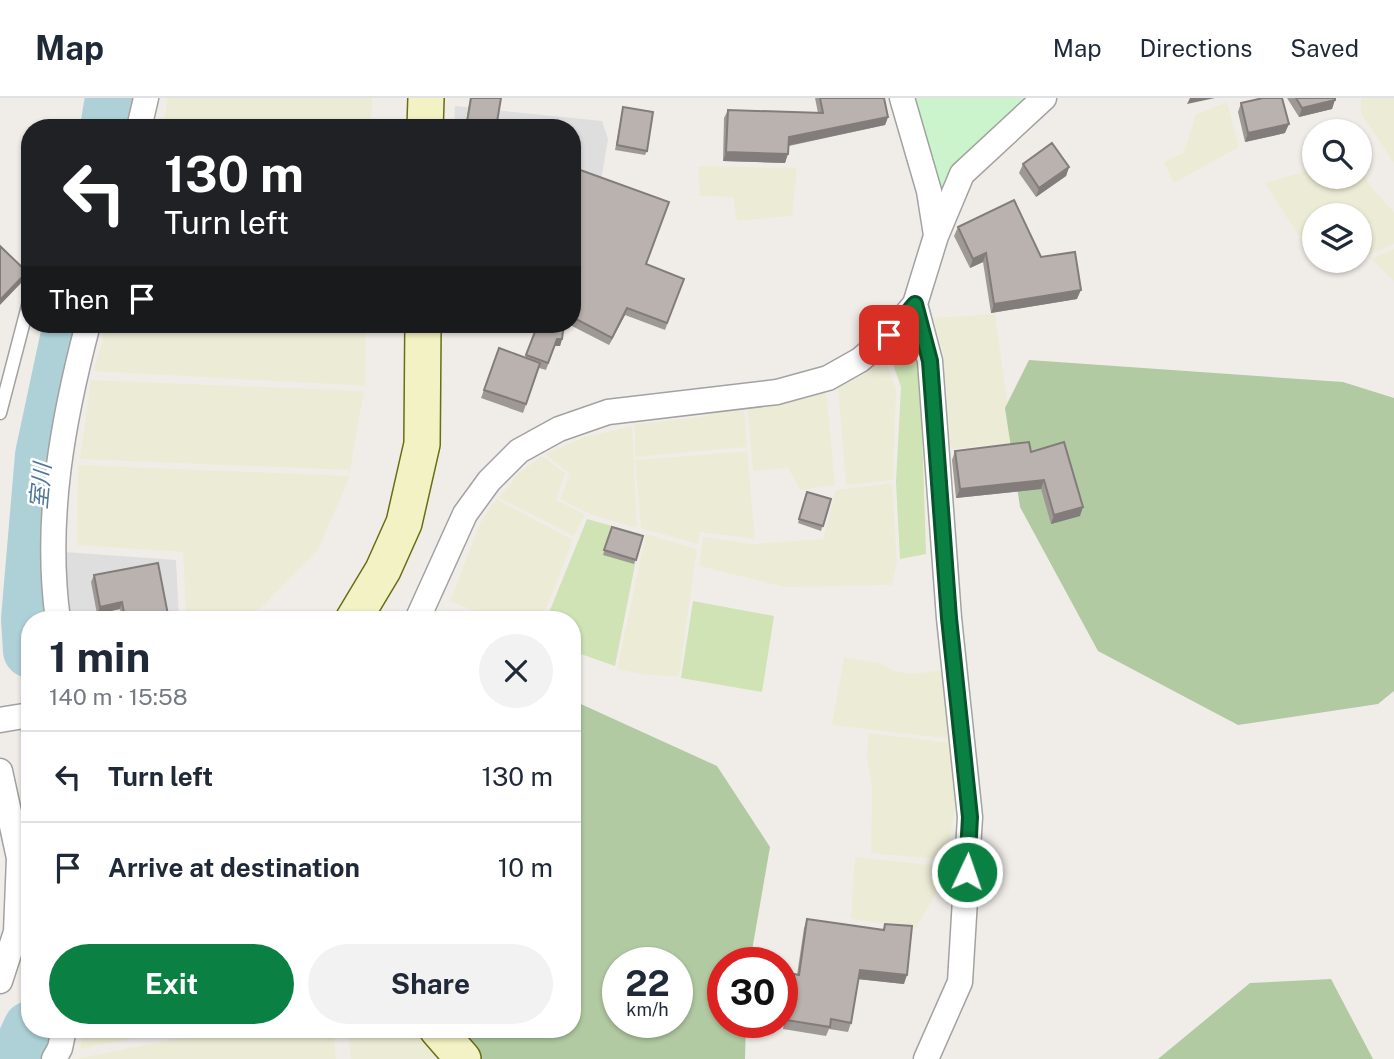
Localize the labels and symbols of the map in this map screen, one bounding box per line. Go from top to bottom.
pin [859,305,919,365]
water label: 室川 [25,459,56,510]
position arrow [930,835,1004,909]
speed limit sign: 30 [707,947,798,1038]

